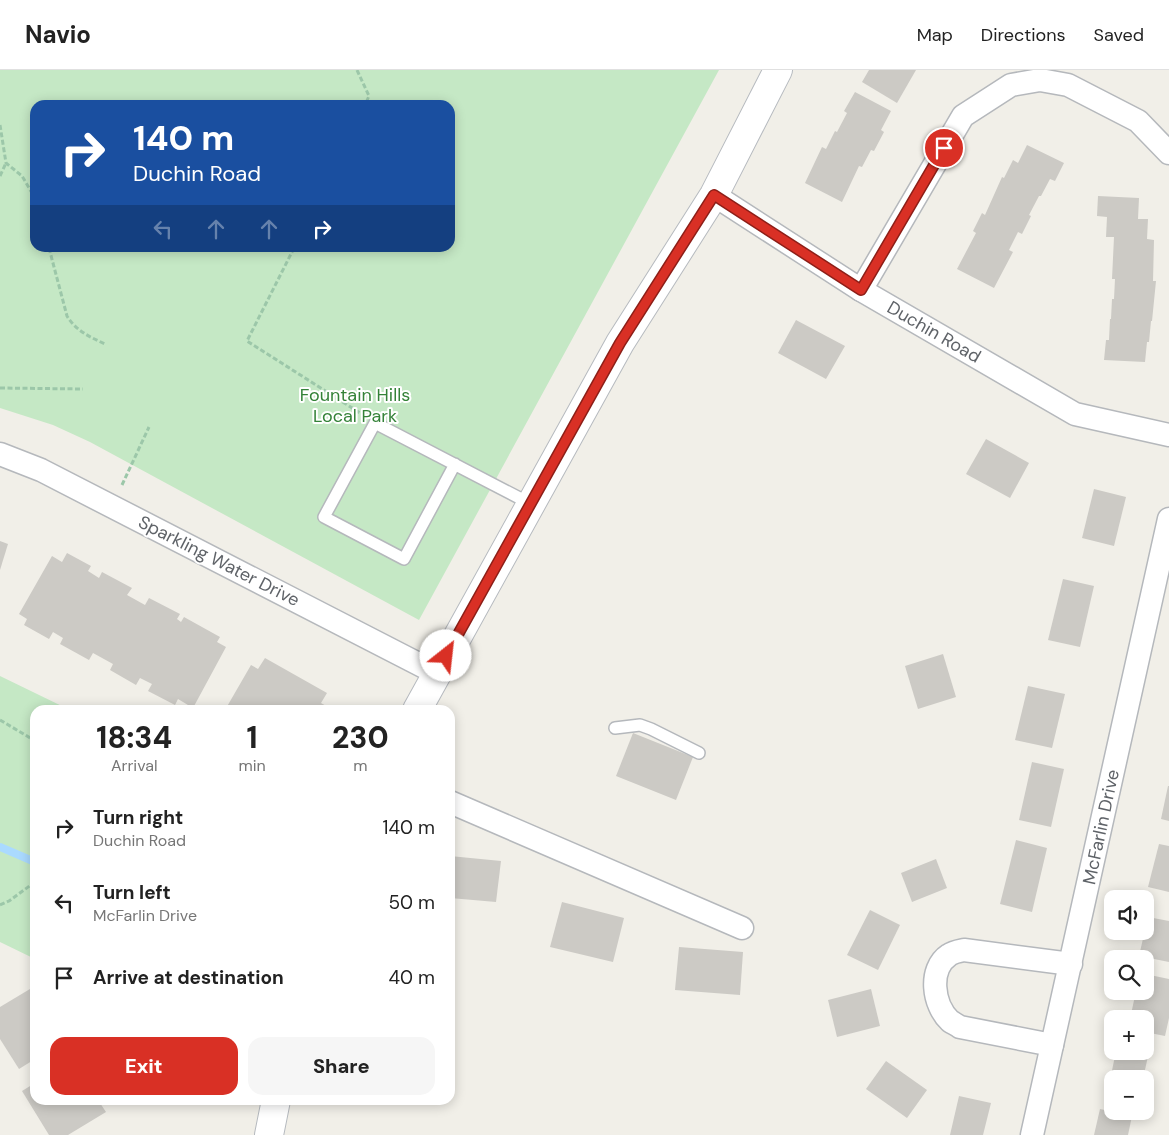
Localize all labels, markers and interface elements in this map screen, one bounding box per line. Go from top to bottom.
text: Navio [25,19,91,50]
text: Map [917,23,953,47]
text: Directions [981,23,1066,47]
text: Saved [1094,23,1144,47]
text: 140 m [133,115,234,161]
icon: right [50,120,115,185]
pin [923,127,965,169]
icon: arrive [930,134,958,162]
text: Duchin Road [133,159,261,188]
icon: left [149,215,177,243]
icon: ahead [202,215,230,243]
icon: ahead [255,215,283,243]
icon: right [308,215,336,243]
street label: Duchin Road [883,295,985,369]
park label: Fountain Hills Local Park [300,383,410,428]
street label: Sparkling Water Drive [134,510,304,612]
position arrow [419,629,471,681]
text: 18:34 [96,718,172,757]
text: 1 [246,718,258,757]
text: 230 [332,718,389,757]
text: Arrival [111,755,158,776]
text: min [238,755,266,776]
text: m [353,755,367,776]
street label: McFarlin Drive [1077,767,1125,887]
text: Turn right [93,805,183,830]
icon: right [50,814,78,842]
text: 140 m [383,815,435,840]
text: Duchin Road [93,830,186,851]
text: Turn left [93,880,171,905]
icon: left [50,889,78,917]
text: 50 m [388,890,435,915]
map controls [1104,890,1154,1120]
button: sound [1104,890,1154,940]
text: McFarlin Drive [93,905,197,926]
button: search [1104,950,1154,1000]
icon: arrive [50,964,78,992]
text: Arrive at destination [93,965,284,990]
text: 40 m [388,965,435,990]
button: + [1104,1010,1154,1060]
button: Exit [50,1037,238,1095]
button: Share [248,1037,435,1095]
button: − [1104,1070,1154,1120]

